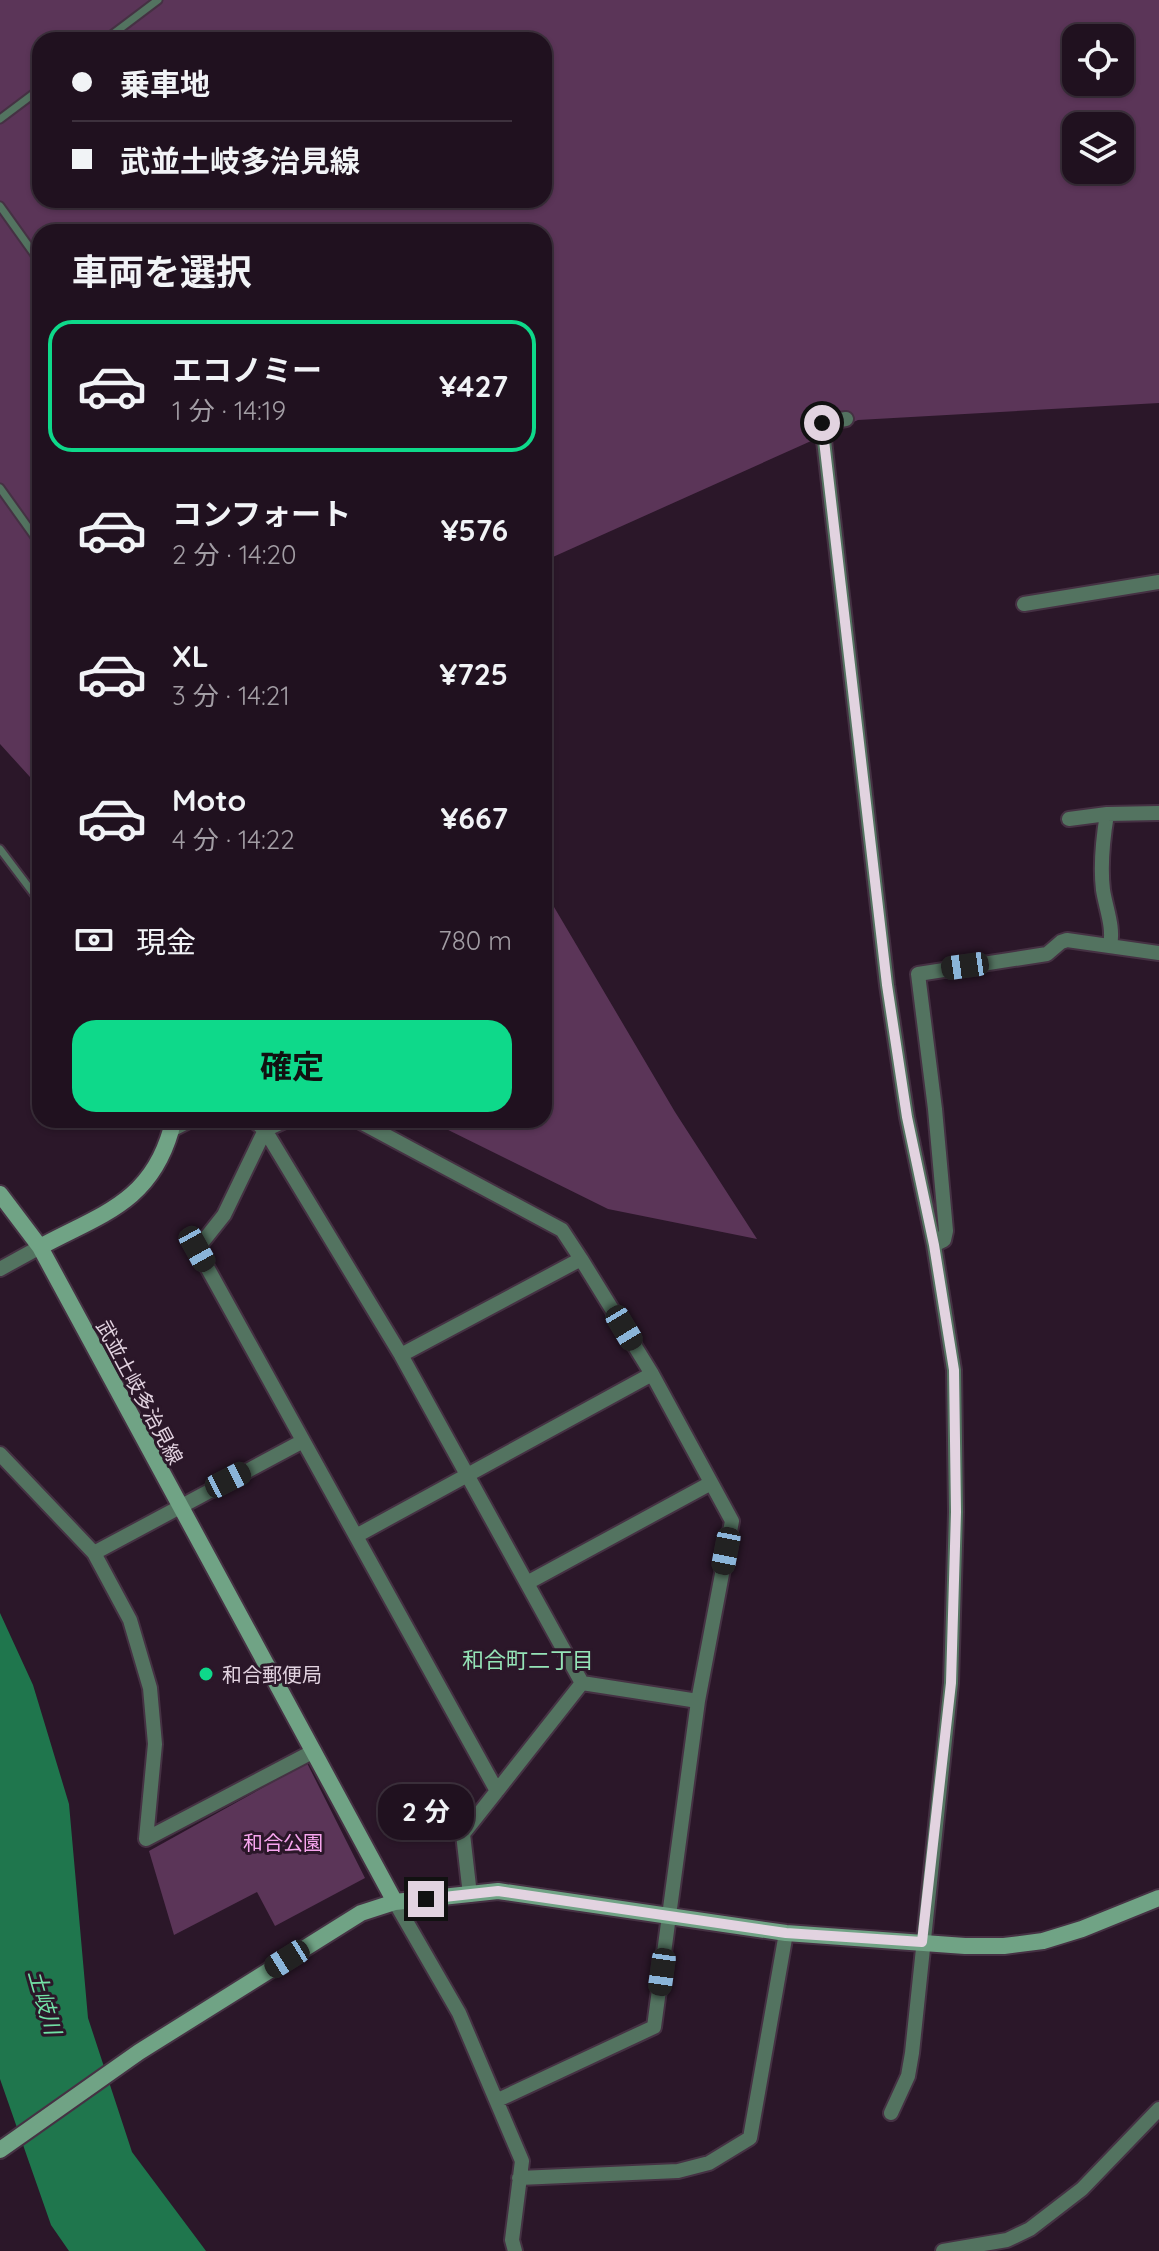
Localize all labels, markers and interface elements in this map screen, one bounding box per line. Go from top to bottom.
map controls [1062,24,1134,184]
button: locate [1062,24,1134,96]
text: 乗車地 [120,65,210,103]
button: layers [1062,112,1134,184]
text: 武並土岐多治見線 [120,142,360,180]
text: 車両を選択 [72,249,252,294]
icon: car [76,350,148,422]
text: エコノミー [172,351,322,389]
text: ¥427 [439,367,508,405]
text: 1 分 · 14:19 [172,394,286,427]
route start [804,405,840,441]
icon: car [76,494,148,566]
text: コンフォート [172,495,351,533]
text: ¥576 [441,511,508,549]
text: 2 分 · 14:20 [172,538,296,571]
text: XL [172,637,209,675]
icon: car [76,638,148,710]
text: ¥725 [439,655,508,693]
text: 3 分 · 14:21 [172,679,290,712]
text: Moto [172,781,246,819]
icon: car [76,782,148,854]
text: ¥667 [440,799,508,837]
text: 4 分 · 14:22 [172,823,295,856]
icon: cash [72,918,116,962]
text: 現金 [136,923,196,961]
text: 780 m [438,924,512,957]
car [940,951,990,981]
button: 確定 [72,1020,512,1112]
car [175,1222,219,1276]
car [601,1301,647,1355]
street label: 武並土岐多治見線 [91,1315,189,1469]
car [201,1458,255,1502]
car [710,1525,742,1577]
district label: 和合町二丁目 [462,1646,594,1674]
place label: 和合郵便局 [222,1662,322,1687]
marker: 和合郵便局 [197,1665,215,1683]
callout: 2 分 [378,1783,474,1839]
text: 2 分 [402,1795,450,1828]
park label: 和合公園 [243,1830,323,1855]
route end [408,1881,444,1917]
car [260,1936,314,1982]
car [647,1947,677,1997]
water label: 土岐川 [22,1966,68,2039]

